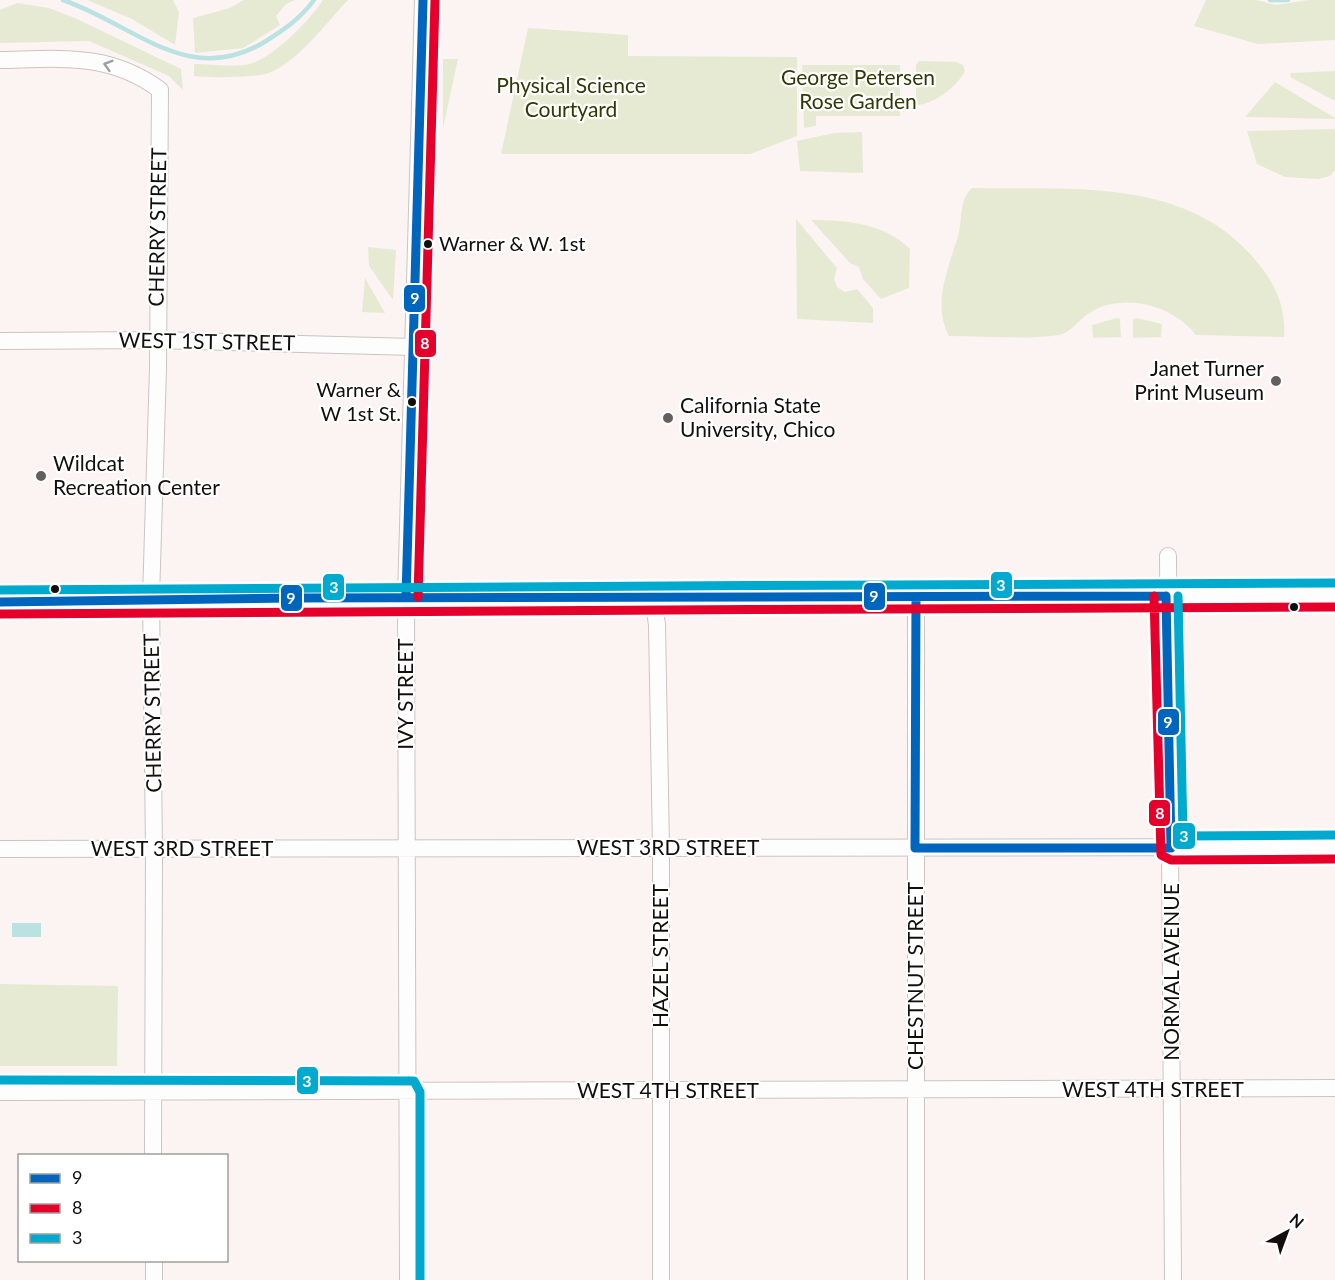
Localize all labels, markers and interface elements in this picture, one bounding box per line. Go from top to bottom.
one-way arrow [103,60,114,72]
park label: George Petersen Rose Garden [781,64,935,113]
park label: Physical Science Courtyard [496,72,646,121]
street label: CHERRY STREET [143,147,170,307]
place label: Warner & W. 1st [439,231,586,255]
marker: Warner & W. 1st [422,238,434,250]
line badge: 9 [403,284,426,313]
text: 9 [410,288,420,307]
street label: WEST 1ST STREET [118,326,296,355]
line badge: 8 [414,329,437,358]
text: 8 [420,333,430,352]
place label: Janet Turner Print Museum [1134,355,1264,404]
marker: Janet Turner Print Museum [1269,374,1283,388]
place label: Warner & W 1st St. [316,377,402,425]
place label: California State University, Chico [680,392,836,441]
marker: Warner & W 1st St. [406,396,418,408]
marker: California State University, Chico [661,411,675,425]
place label: Wildcat Recreation Center [53,450,220,499]
marker: Wildcat Recreation Center [34,469,48,483]
line badge: 3 [990,571,1013,599]
line badge: 3 [322,573,345,601]
text: 3 [996,575,1006,594]
text: 3 [329,577,339,596]
line badge: 9 [863,582,886,611]
unlabelled marker [49,583,61,595]
line badge: 9 [280,584,303,612]
text: 9 [869,586,879,605]
text: 9 [286,588,296,607]
unlabelled marker [1288,601,1300,613]
street label: CHERRY STREET [138,633,165,793]
street label: IVY STREET [392,638,417,750]
line badge: 9 [1157,708,1180,736]
text: 9 [1163,712,1173,731]
line badge: 8 [1148,799,1171,827]
text: 8 [1155,803,1165,822]
line badge: 3 [1172,822,1196,850]
text: 3 [1179,826,1189,845]
street label: WEST 3RD STREET [577,834,760,859]
street label: WEST 3RD STREET [91,835,274,860]
street label: CHESTNUT STREET [902,881,927,1070]
street label: HAZEL STREET [647,883,672,1028]
street label: NORMAL AVENUE [1158,883,1183,1061]
line badge: 3 [296,1066,319,1095]
text: 3 [302,1071,312,1090]
street label: WEST 4TH STREET [1062,1076,1245,1101]
street label: WEST 4TH STREET [577,1077,760,1102]
legend [18,1154,228,1262]
text: 9 [72,1166,82,1188]
text: 8 [72,1196,82,1218]
north arrow [1257,1202,1317,1262]
text: N [1286,1209,1308,1232]
text: 3 [72,1226,82,1248]

